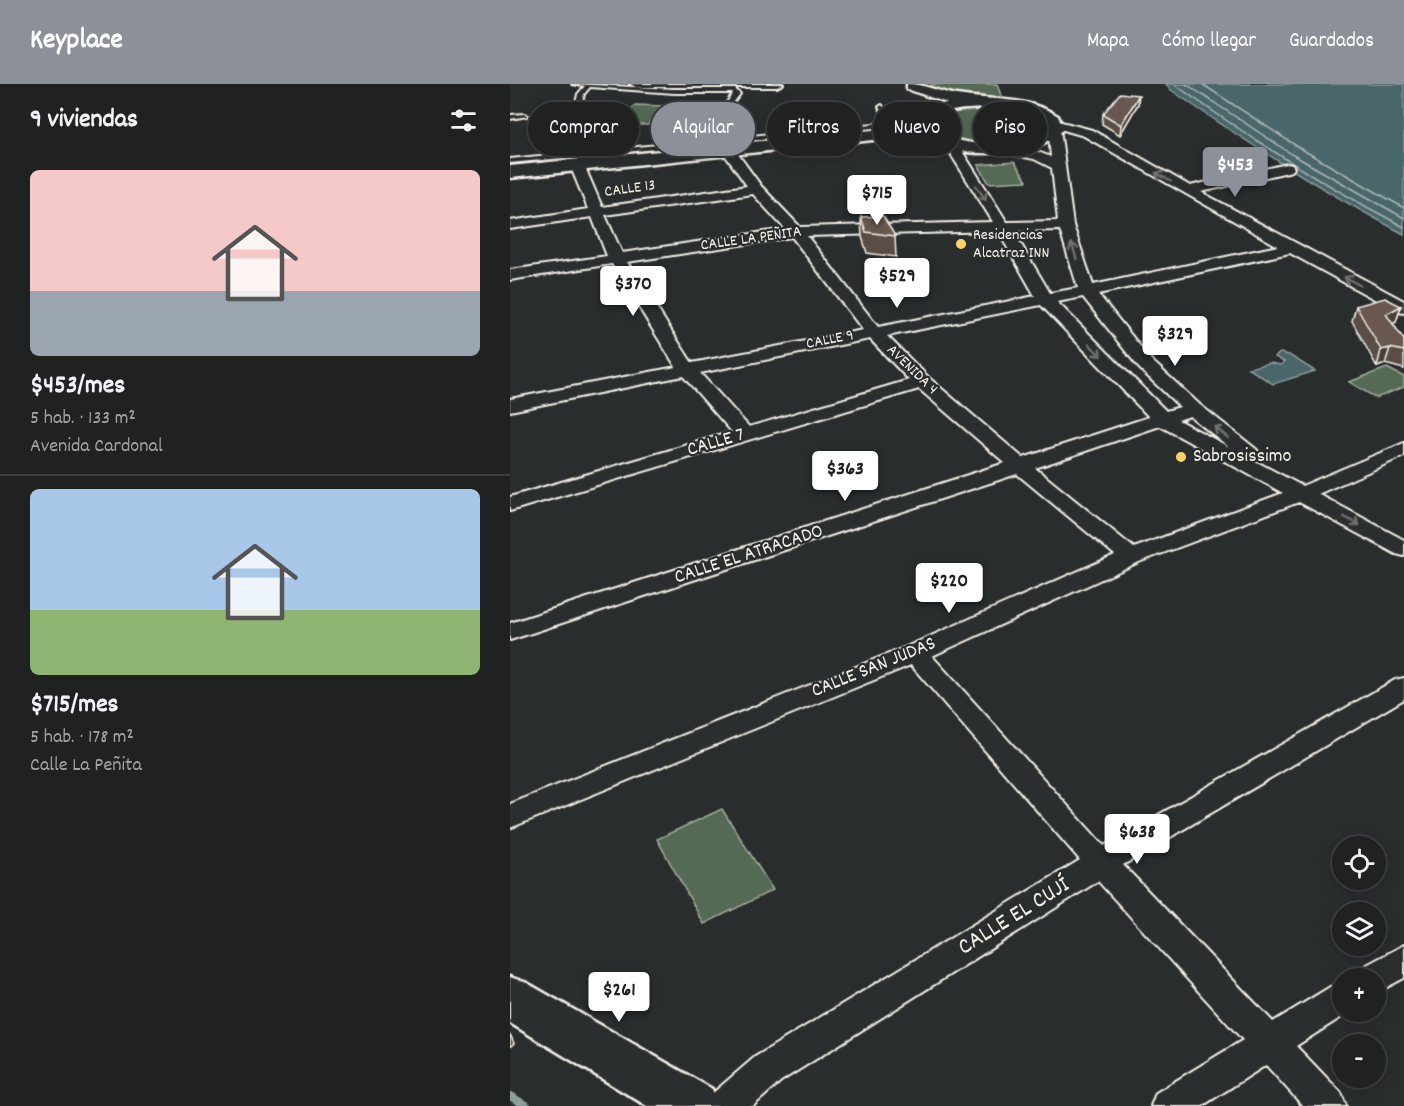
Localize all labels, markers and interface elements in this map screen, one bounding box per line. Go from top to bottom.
text: Keyplace [30,22,123,62]
text: Mapa [1087,27,1129,57]
text: Cómo llegar [1162,27,1256,57]
text: Guardados [1289,27,1374,57]
text: 9 viviendas [30,102,138,139]
chip: Comprar [528,102,639,156]
chip: Alquilar [651,102,755,156]
chip: Filtros [767,102,861,156]
chip: Nuevo [873,102,961,156]
chip: Piso [973,102,1047,156]
icon: filters [447,104,480,137]
pin: $453 [1199,147,1271,198]
text: $453 [1217,152,1253,180]
one-way arrow [1155,171,1172,183]
street label: CALLE 13 [603,174,657,204]
pin: $715 [841,175,913,226]
text: $715 [861,180,893,208]
one-way arrow [975,184,987,201]
icon: home [201,209,309,317]
street label: CALLE LA PEÑITA [699,221,803,257]
place label: Residencias Alcatraz INN [973,224,1049,265]
marker: Residencias Alcatraz INN [954,237,968,251]
one-way arrow [1068,242,1079,261]
pin: $529 [861,258,933,309]
text: $529 [878,263,916,291]
pin: $370 [597,266,669,317]
text: $370 [614,271,652,299]
one-way arrow [1344,275,1362,286]
pin: $329 [1139,316,1211,367]
text: $329 [1157,321,1193,349]
street label: CALLE 9 [804,324,856,356]
street label: AVENIDA 4 [881,340,943,400]
one-way arrow [1087,342,1102,357]
text: $453/mes [30,368,125,405]
text: 5 hab. · 133 m² [30,405,136,433]
street label: CALLE 7 [684,421,748,465]
one-way arrow [1213,425,1229,438]
text: Avenida Cardonal [30,433,163,461]
place label: Sabrosissimo [1193,443,1291,471]
marker: Sabrosissimo [1174,450,1188,464]
pin: $363 [809,451,881,502]
text: $363 [826,456,864,484]
one-way arrow [1343,515,1360,527]
street label: CALLE EL ATRACADO [671,518,827,592]
icon: home [201,528,309,636]
pin: $220 [913,563,985,614]
text: $220 [930,568,968,596]
street label: CALLE SAN JUDAS [808,630,940,706]
text: $715/mes [30,687,119,724]
text: 5 hab. · 178 m² [30,724,134,752]
text: Calle La Peñita [30,752,142,780]
pin: $638 [1101,814,1173,865]
text: $638 [1119,819,1155,847]
map controls [1332,836,1386,1088]
button: locate [1332,836,1386,890]
street label: CALLE EL CUJÍ [952,869,1078,965]
button: layers [1332,902,1386,956]
button: + [1332,968,1386,1022]
pin: $261 [583,972,655,1023]
text: $261 [602,977,636,1005]
button: − [1332,1034,1386,1088]

